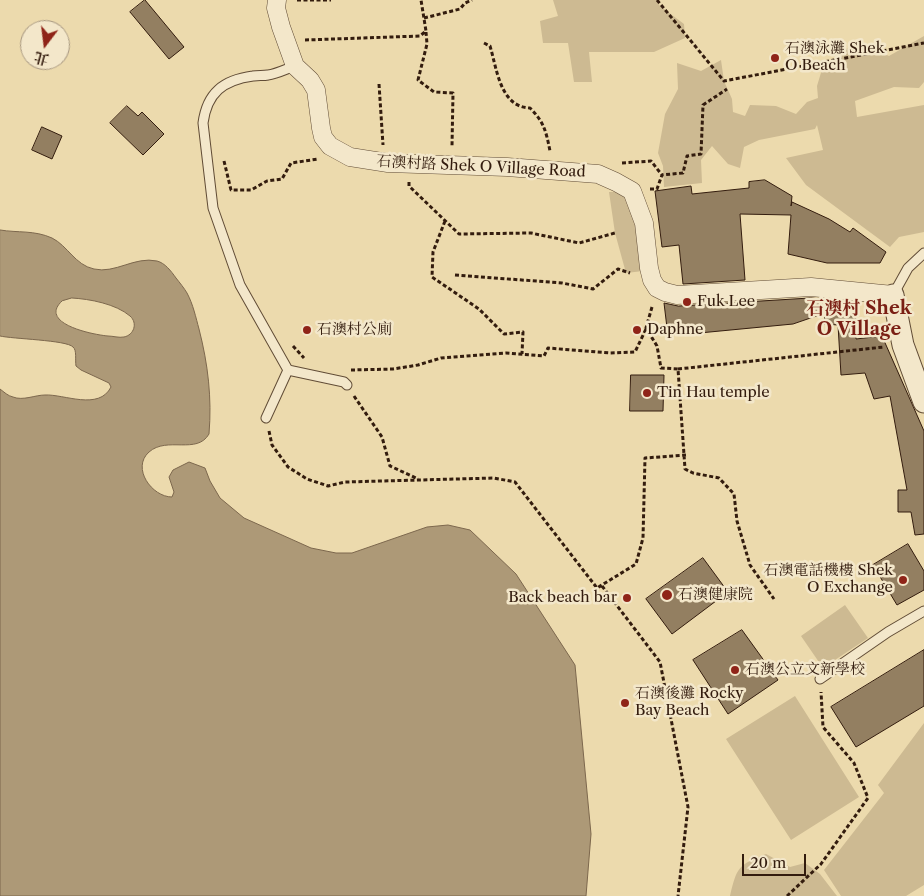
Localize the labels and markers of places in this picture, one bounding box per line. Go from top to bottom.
place label: 石澳泳灘 Shek O Beach [785,40,884,75]
marker: 石澳泳灘 Shek O Beach [769,52,781,64]
place label: Fuk Lee [697,293,755,311]
marker: Fuk Lee [681,296,693,308]
place label: 石澳村公廁 [317,321,392,339]
place label: Daphne [647,321,703,339]
marker: 石澳村公廁 [301,324,313,336]
marker: Daphne [631,324,643,336]
place label: Tin Hau temple [657,384,770,402]
marker: Tin Hau temple [641,387,653,399]
place label: 石澳電話機樓 Shek O Exchange [764,562,893,597]
marker: 石澳電話機樓 Shek O Exchange [897,574,909,586]
place label: 石澳健康院 [678,586,753,604]
marker: 石澳健康院 [660,588,674,602]
place label: Back beach bar [508,589,617,607]
marker: Back beach bar [621,592,633,604]
place label: 石澳公立文新學校 [745,661,865,679]
marker: 石澳公立文新學校 [729,664,741,676]
place label: 石澳後灘 Rocky Bay Beach [635,685,744,720]
marker: 石澳後灘 Rocky Bay Beach [619,697,631,709]

